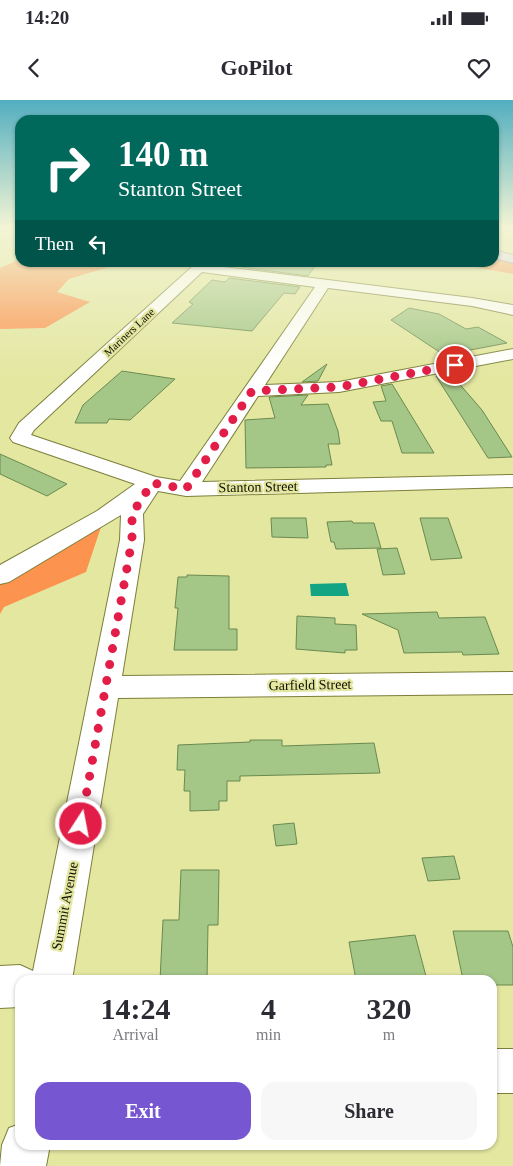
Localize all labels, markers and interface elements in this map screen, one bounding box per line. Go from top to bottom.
text: 14:20 [25,7,69,28]
icon: back [20,54,48,82]
icon: heart [465,54,493,82]
text: GoPilot [220,55,293,80]
icon: right [35,135,100,200]
text: 140 m [118,135,208,174]
text: Stanton Street [118,176,242,201]
icon: left [84,230,112,258]
text: Then [35,233,74,254]
street label: Mariners Lane [101,306,157,358]
pin [434,344,476,386]
icon: arrive [441,351,469,379]
street label: Stanton Street [218,479,298,495]
street label: Garfield Street [268,677,352,693]
position arrow [54,797,106,849]
street label: Summit Avenue [49,861,81,951]
text: 14:24 [101,992,171,1025]
text: 4 [261,992,276,1025]
text: 320 [366,992,411,1025]
text: Arrival [112,1026,159,1043]
text: min [256,1026,281,1043]
text: m [383,1026,395,1043]
button: Exit [35,1082,251,1140]
button: Share [261,1082,477,1140]

